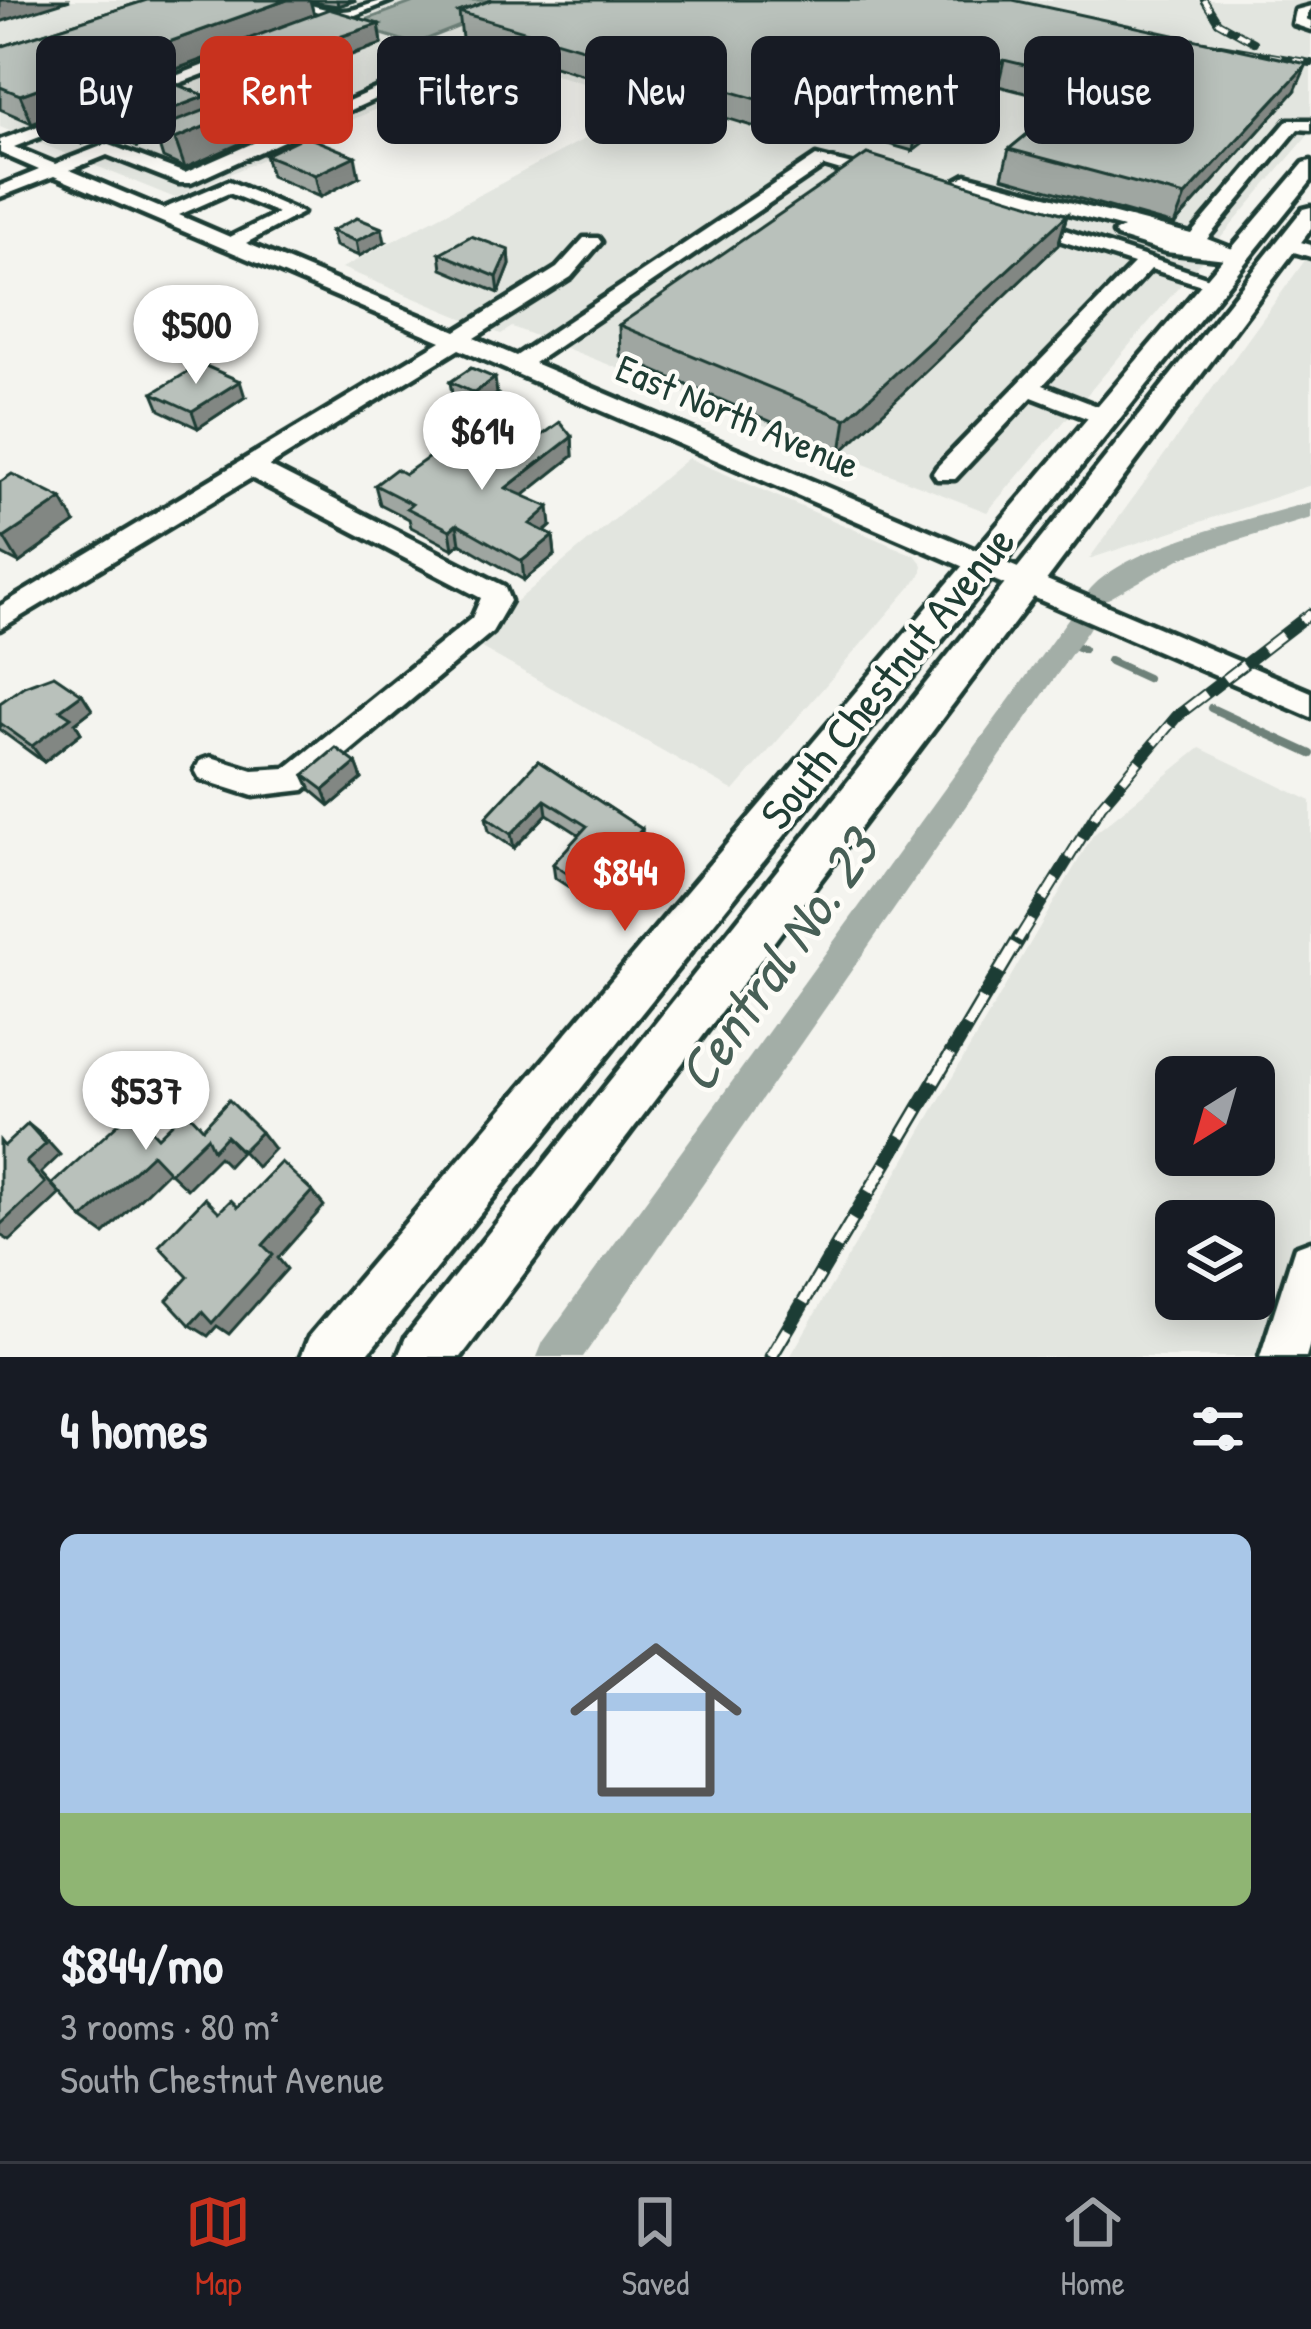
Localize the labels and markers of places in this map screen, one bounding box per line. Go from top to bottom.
pin: $500 [125,285,267,387]
pin: $614 [411,391,553,493]
pin: $844 [554,832,696,934]
pin: $537 [75,1051,217,1153]

